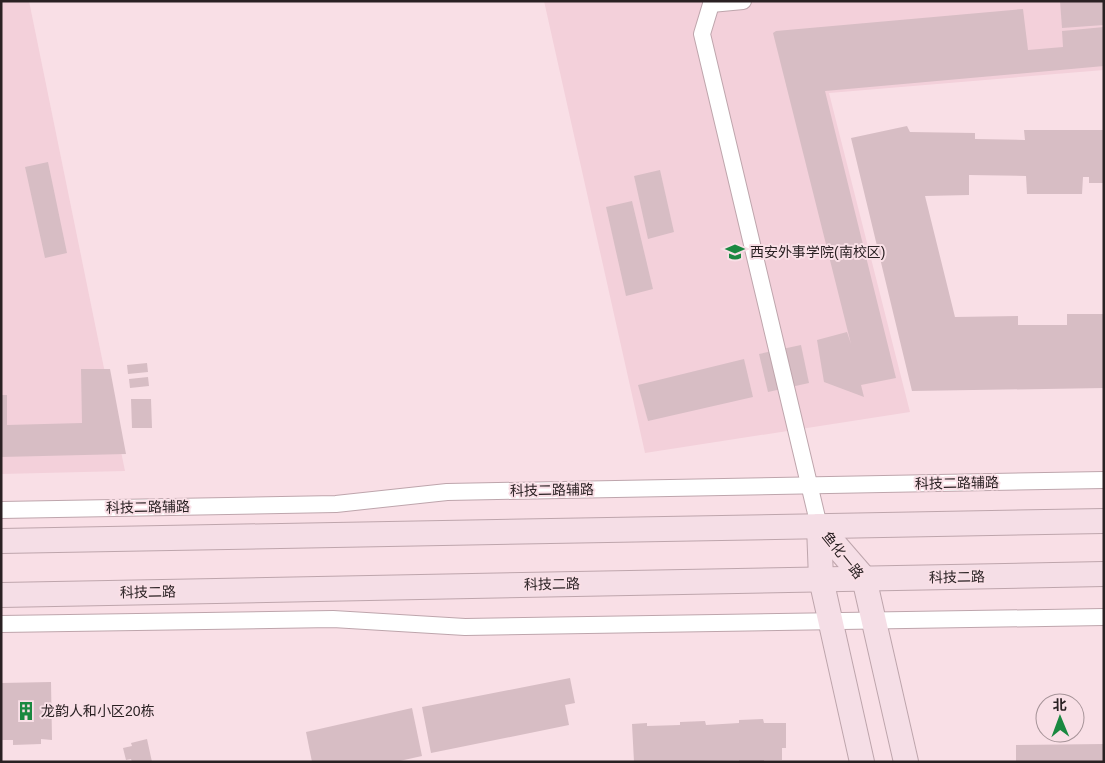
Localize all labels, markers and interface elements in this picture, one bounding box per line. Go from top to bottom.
school or university icon: 西安外事学院(南校区) [724,241,746,263]
place label: 西安外事学院(南校区) [750,244,885,260]
street label: 科技二路辅路 [915,474,999,492]
street label: 科技二路辅路 [510,481,594,499]
street label: 科技二路辅路 [106,498,190,516]
street label: 鱼化一路 [819,528,867,582]
street label: 科技二路 [929,569,985,585]
street label: 科技二路 [524,576,580,592]
street label: 科技二路 [120,584,176,600]
north arrow [1035,693,1085,743]
text: 北 [1053,697,1067,713]
building icon: 龙韵人和小区20栋 [15,700,37,722]
place label: 龙韵人和小区20栋 [41,703,155,719]

